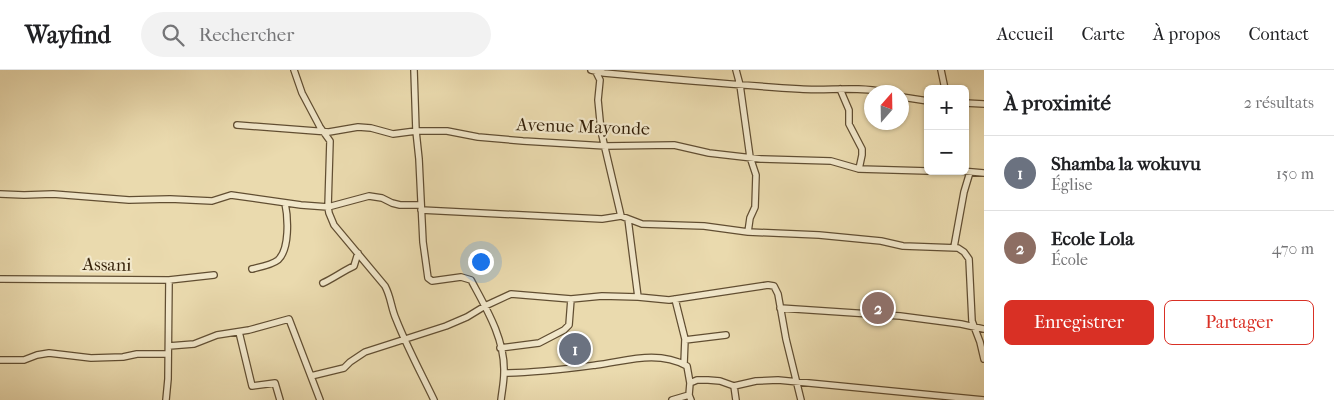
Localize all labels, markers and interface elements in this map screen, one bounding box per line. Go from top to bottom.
search box [141,12,491,57]
text: Wayfind [25,21,111,49]
icon: search [159,21,187,49]
text: Rechercher [199,24,294,46]
text: Accueil [997,24,1054,45]
text: Carte [1082,24,1125,45]
text: À propos [1153,24,1220,45]
text: Contact [1248,24,1309,45]
north arrow [864,85,909,130]
map controls [924,85,969,175]
button: + [924,85,969,130]
text: À proximité [1004,91,1111,115]
text: 2 résultats [1244,93,1314,112]
street label: Avenue Mayonde [515,114,650,140]
button: − [924,130,969,175]
text: Shamba la wokuvu [1051,153,1201,175]
text: 1 [1017,164,1023,183]
text: 150 m [1276,164,1314,183]
text: Église [1051,175,1092,194]
text: Ecole Lola [1051,228,1134,250]
text: 2 [1016,239,1024,258]
text: 470 m [1272,239,1314,258]
your location [468,249,494,275]
text: École [1051,250,1088,269]
street label: Assani [81,254,132,276]
pin: 2 [862,289,894,327]
button: Enregistrer [1004,300,1154,345]
button: Partager [1164,300,1314,345]
pin: 1 [559,330,591,368]

